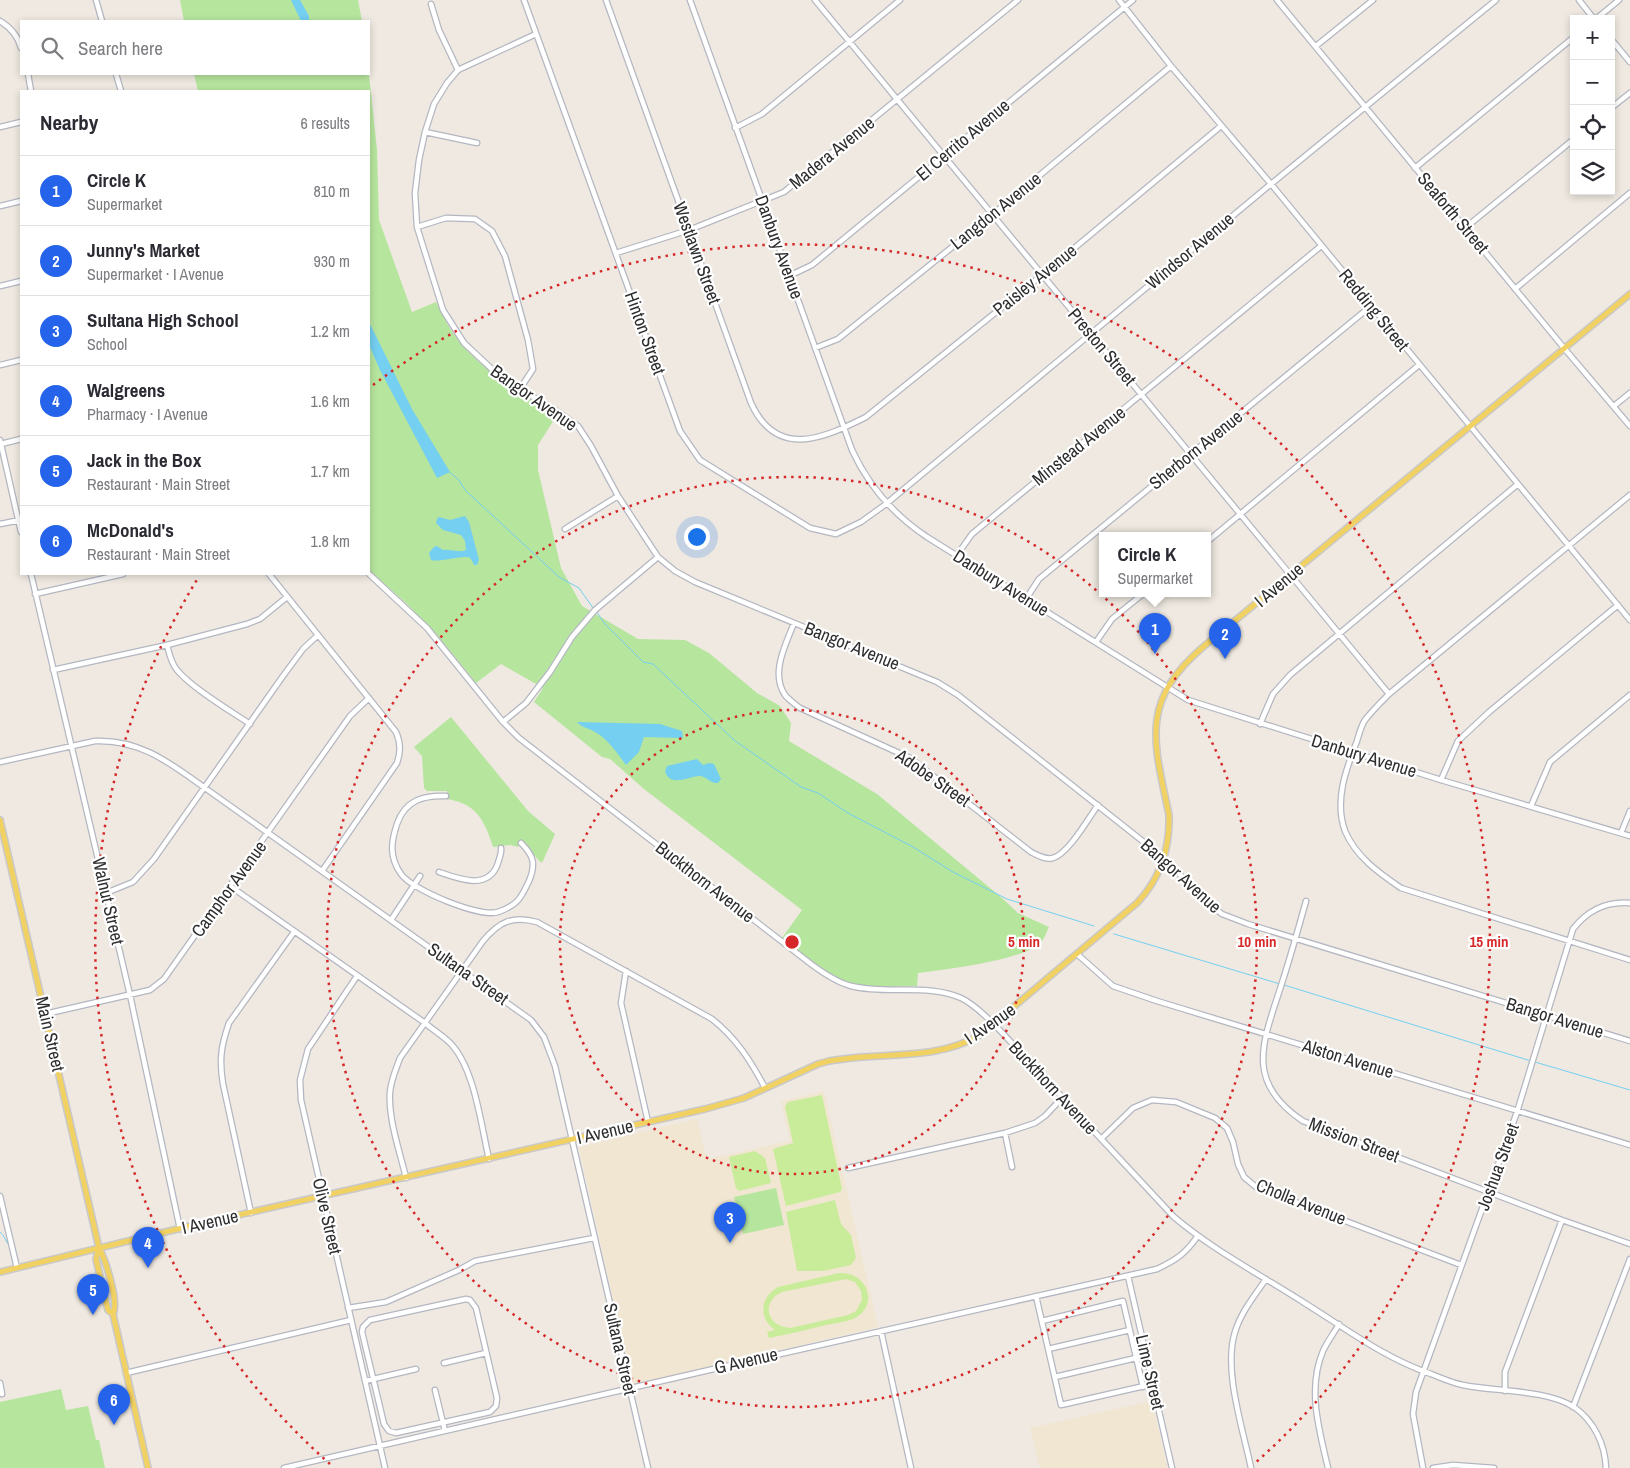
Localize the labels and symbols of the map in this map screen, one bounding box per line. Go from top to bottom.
street label: El Cerrito Avenue [910,93,1015,186]
street label: Madera Avenue [784,110,880,195]
street label: Langdon Avenue [945,166,1047,255]
street label: Seaforth Street [1412,167,1495,259]
street label: Danbury Avenue [749,191,810,302]
street label: Westlawn Street [667,198,728,307]
street label: Windsor Avenue [1140,206,1239,295]
street label: Paisley Avenue [987,238,1082,321]
street label: Redding Street [1333,263,1415,356]
street label: Hinton Street [619,288,672,378]
street label: Preston Street [1062,303,1142,391]
street label: Bangor Avenue [486,358,583,437]
street label: Minstead Avenue [1027,400,1131,491]
street label: Sherborn Avenue [1144,404,1248,495]
your location [684,524,710,550]
street label: Danbury Avenue [948,543,1054,622]
street label: I Avenue [1249,557,1309,613]
pin: 1 [1139,613,1171,654]
street label: Bangor Avenue [801,615,904,676]
pin: 2 [1209,618,1241,659]
street label: Danbury Avenue [1308,728,1420,783]
street label: Adobe Street [890,742,976,813]
street label: Bangor Avenue [1136,833,1227,919]
street label: Camphor Avenue [185,835,272,942]
street label: Buckthorn Avenue [651,835,760,928]
street label: Walnut Street [86,855,131,947]
text: 5 min [1008,931,1040,952]
text: 10 min [1238,931,1276,952]
text: 15 min [1470,931,1508,952]
centre of rings [783,933,801,951]
street label: Sultana Street [423,937,514,1011]
street label: Bangor Avenue [1503,991,1607,1044]
street label: Main Street [30,994,71,1074]
street label: I Avenue [959,997,1020,1050]
street label: Alston Avenue [1299,1033,1397,1084]
street label: Buckthorn Avenue [1003,1035,1103,1140]
street label: Mission Street [1305,1111,1403,1168]
street label: I Avenue [574,1113,636,1150]
street label: Joshua Street [1470,1120,1525,1214]
street label: Cholla Avenue [1252,1172,1350,1231]
street label: Olive Street [307,1175,348,1257]
pin: 3 [714,1202,746,1243]
street label: I Avenue [179,1203,241,1240]
pin: 4 [132,1227,164,1268]
pin: 5 [77,1274,109,1315]
street label: Sultana Street [598,1301,643,1397]
street label: Lime Street [1130,1332,1171,1412]
street label: G Avenue [712,1341,780,1380]
pin: 6 [98,1384,130,1425]

